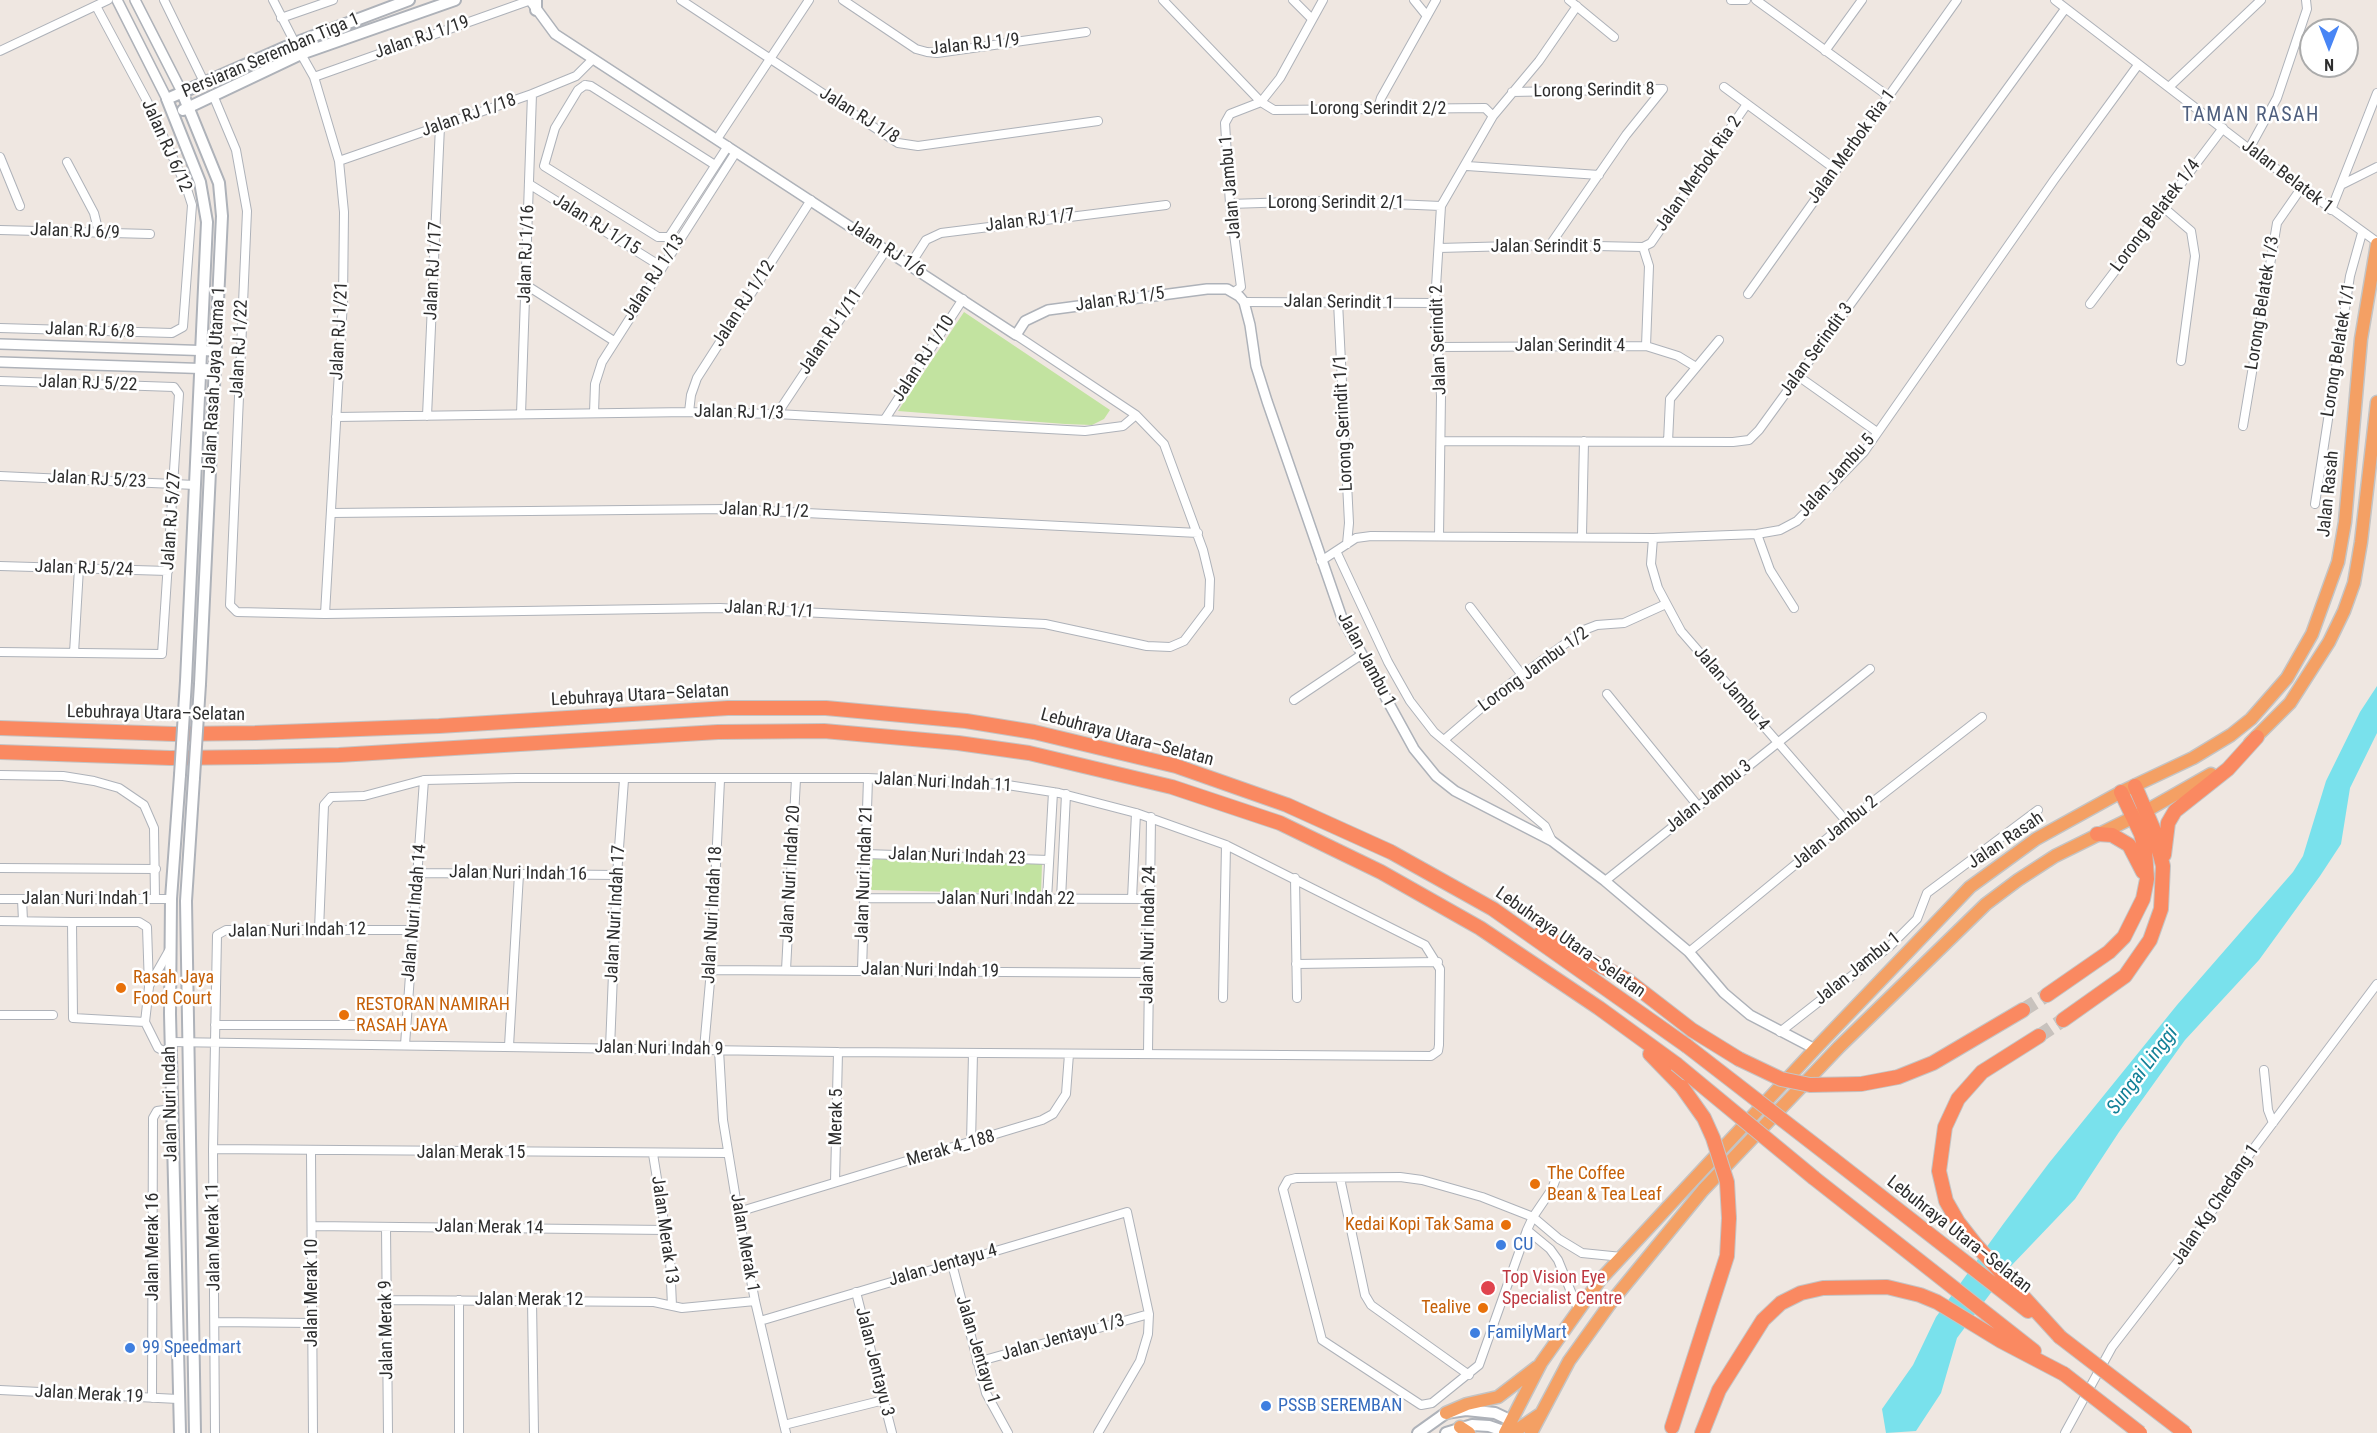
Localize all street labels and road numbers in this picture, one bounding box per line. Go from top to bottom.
street label: Persiaran Seremban Tiga 1 [179,9,363,103]
street label: Jalan RJ 1/19 [372,12,472,64]
street label: Jalan RJ 1/9 [929,30,1021,60]
street label: Lorong Serindit 8 [1533,79,1655,103]
street label: Jalan RJ 1/8 [815,83,903,149]
street label: Jalan Merbok Ria 1 [1803,86,1901,208]
street label: Jalan RJ 1/18 [419,90,519,142]
street label: Jalan RJ 6/12 [136,97,196,195]
street label: Lorong Serindit 2/2 [1310,98,1446,120]
street label: Jalan Merbok Ria 2 [1651,112,1747,236]
street label: Jalan Jambu 1 [1216,134,1246,240]
street label: Jalan Belatek 1 [2237,136,2337,218]
street label: Lorong Belatek 1/4 [2107,156,2205,276]
street label: Jalan RJ 1/15 [548,190,644,260]
street label: Lorong Serindit 2/1 [1268,192,1404,214]
street label: Jalan RJ 1/16 [514,204,540,304]
street label: Jalan RJ 1/7 [984,205,1076,237]
street label: Jalan RJ 1/6 [842,215,930,283]
street label: Jalan RJ 6/9 [30,220,120,244]
street label: Jalan RJ 1/17 [421,221,447,321]
street label: Jalan RJ 1/13 [618,231,690,325]
street label: Lorong Belatek 1/3 [2242,235,2284,371]
street label: Jalan Serindit 5 [1491,236,1601,258]
street label: Jalan RJ 1/12 [708,257,780,351]
street label: Jalan RJ 1/21 [327,281,353,381]
street label: Lorong Belatek 1/1 [2318,282,2360,418]
street label: Jalan RJ 1/5 [1074,283,1166,317]
street label: Jalan Serindit 2 [1426,284,1452,396]
street label: Jalan RJ 1/11 [794,285,868,379]
street label: Jalan Rasah Jaya Utama 1 [199,286,231,474]
street label: Jalan Serindit 1 [1284,291,1394,315]
street label: Jalan RJ 1/22 [227,299,253,399]
street label: Jalan Serindit 3 [1776,299,1858,401]
street label: Jalan RJ 1/10 [888,312,960,406]
street label: Jalan RJ 6/8 [45,319,135,343]
street label: Jalan Serindit 4 [1515,335,1625,357]
street label: Lorong Serindit 1/1 [1330,354,1358,492]
street label: Jalan RJ 5/22 [38,371,138,397]
street label: Jalan RJ 1/3 [694,401,784,425]
street label: Jalan Jambu 5 [1794,430,1880,522]
street label: Jalan Rasah [2314,450,2344,538]
street label: Jalan RJ 5/23 [47,467,147,493]
street label: Jalan RJ 5/27 [158,471,186,571]
street label: Jalan RJ 1/2 [719,499,809,523]
street label: Jalan RJ 5/24 [34,556,134,582]
street label: Jalan RJ 1/1 [724,597,814,623]
street label: Jalan Jambu 1 [1332,609,1400,711]
street label: Lorong Jambu 1/2 [1475,623,1593,717]
street label: Jalan Jambu 4 [1689,643,1773,735]
street label: Lebuhraya Utara–Selatan [550,681,730,711]
street label: Lebuhraya Utara–Selatan [67,702,245,726]
street label: Lebuhraya Utara–Selatan [1038,704,1216,772]
street label: Jalan Jambu 3 [1662,756,1756,838]
street label: Jalan Nuri Indah 11 [874,769,1012,797]
street label: Jalan Jambu 2 [1788,792,1882,874]
street label: Jalan Nuri Indah 20 [777,805,805,943]
street label: Jalan Nuri Indah 21 [852,805,878,943]
street label: Jalan Rasah [1964,808,2048,874]
street label: Jalan Nuri Indah 14 [398,843,432,983]
street label: Jalan Nuri Indah 23 [888,844,1026,870]
street label: Jalan Nuri Indah 17 [602,845,630,983]
street label: Jalan Nuri Indah 18 [699,846,727,984]
street label: Jalan Nuri Indah 16 [449,862,587,886]
street label: Jalan Nuri Indah 24 [1137,866,1161,1004]
street label: Lebuhraya Utara–Selatan [1491,883,1649,1003]
street label: Jalan Nuri Indah 1 [21,888,151,910]
street label: Jalan Nuri Indah 22 [937,888,1075,910]
street label: Jalan Nuri Indah 12 [228,919,366,943]
street label: Jalan Jambu 1 [1811,928,1905,1010]
street label: Jalan Nuri Indah 19 [861,959,999,983]
street label: Jalan Nuri Indah 9 [594,1037,724,1061]
street label: Jalan Nuri Indah [159,1046,183,1162]
street label: Merak 5 [826,1088,848,1146]
street label: Merak 4_188 [904,1126,998,1172]
street label: Jalan Kg Chedang 1 [2168,1141,2264,1269]
street label: Jalan Merak 15 [417,1142,525,1164]
street label: Lebuhraya Utara–Selatan [1882,1172,2036,1298]
street label: Jalan Merak 13 [646,1175,682,1285]
street label: Jalan Merak 11 [202,1182,226,1292]
street label: Jalan Merak 1 [725,1192,763,1294]
street label: Jalan Merak 16 [142,1193,164,1301]
street label: Jalan Merak 14 [434,1216,544,1240]
street label: Jalan Merak 10 [301,1239,323,1347]
street label: Jalan Jentayu 4 [886,1240,1000,1292]
street label: Jalan Merak 9 [375,1280,399,1380]
street label: Jalan Merak 12 [475,1289,583,1311]
street label: Jalan Jentayu 1 [950,1293,1004,1407]
street label: Jalan Jentayu 3 [850,1305,898,1419]
street label: Jalan Jentayu 1/3 [999,1310,1127,1366]
street label: Jalan Merak 19 [34,1381,144,1409]

